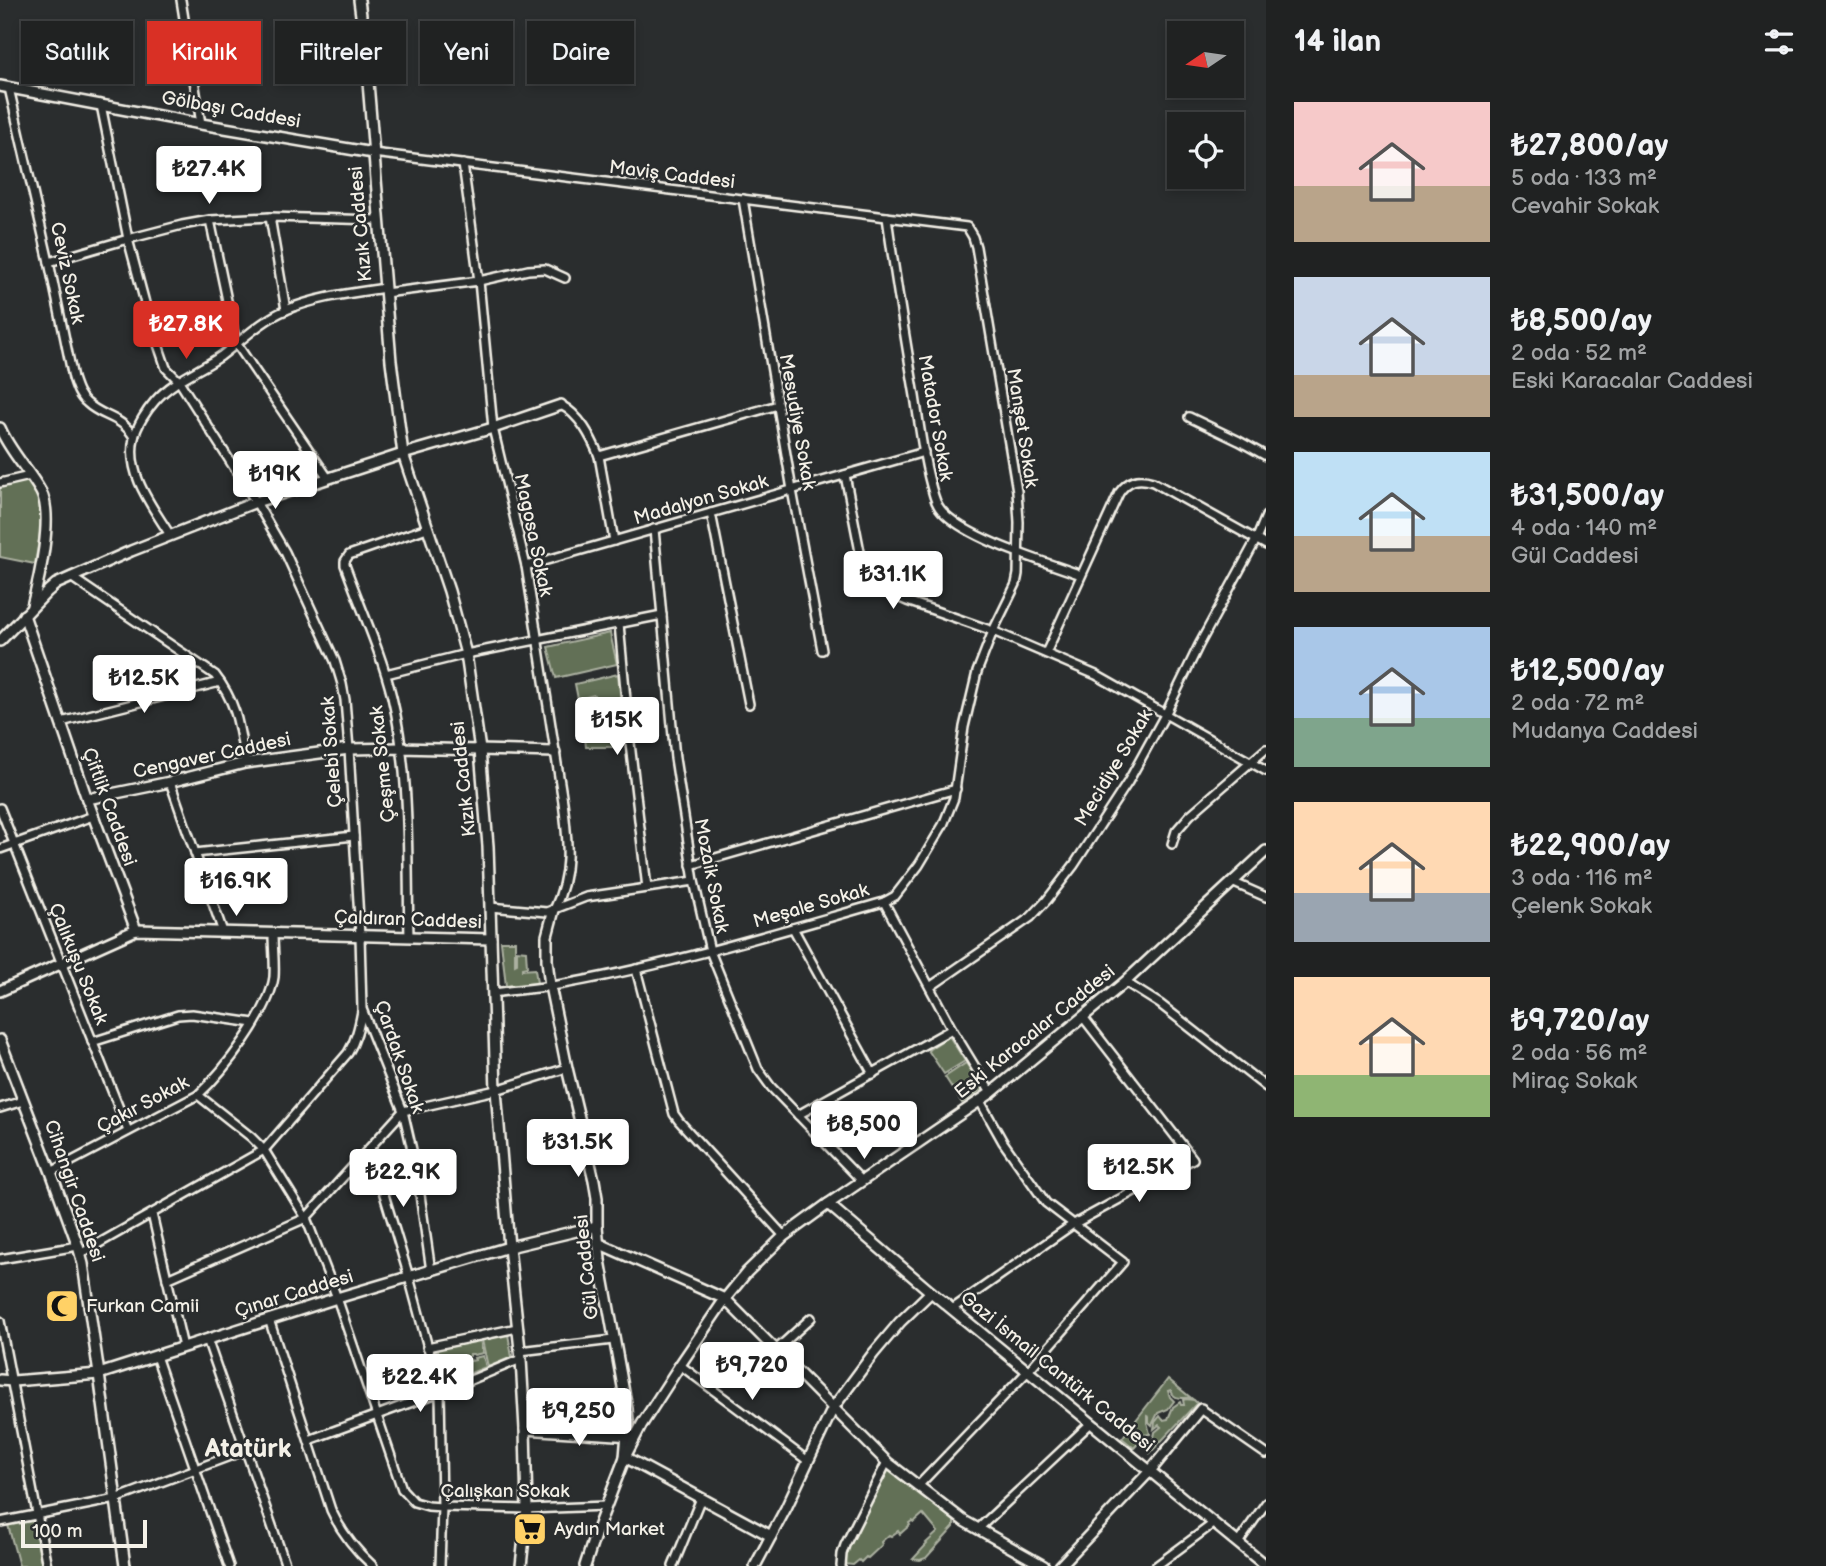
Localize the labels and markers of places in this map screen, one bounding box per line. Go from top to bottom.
pin: ₺27.4K [152,146,266,206]
pin: ₺27.8K [129,302,243,361]
pin: ₺19K [234,452,316,511]
pin: ₺31.1K [836,552,950,611]
pin: ₺12.5K [87,656,201,715]
pin: ₺15K [576,698,658,757]
pin: ₺16.9K [179,858,293,918]
pin: ₺8,500 [807,1102,921,1161]
pin: ₺31.5K [521,1120,635,1179]
pin: ₺12.5K [1082,1144,1196,1204]
pin: ₺22.9K [346,1150,460,1209]
mosque icon: Furkan Camii [43,1287,81,1325]
place label: Furkan Camii [86,1295,199,1318]
pin: ₺9,720 [695,1342,809,1402]
pin: ₺22.4K [363,1354,477,1414]
pin: ₺9,250 [522,1388,636,1448]
supermarket icon: Aydın Market [511,1510,549,1548]
place label: Aydın Market [554,1518,665,1541]

